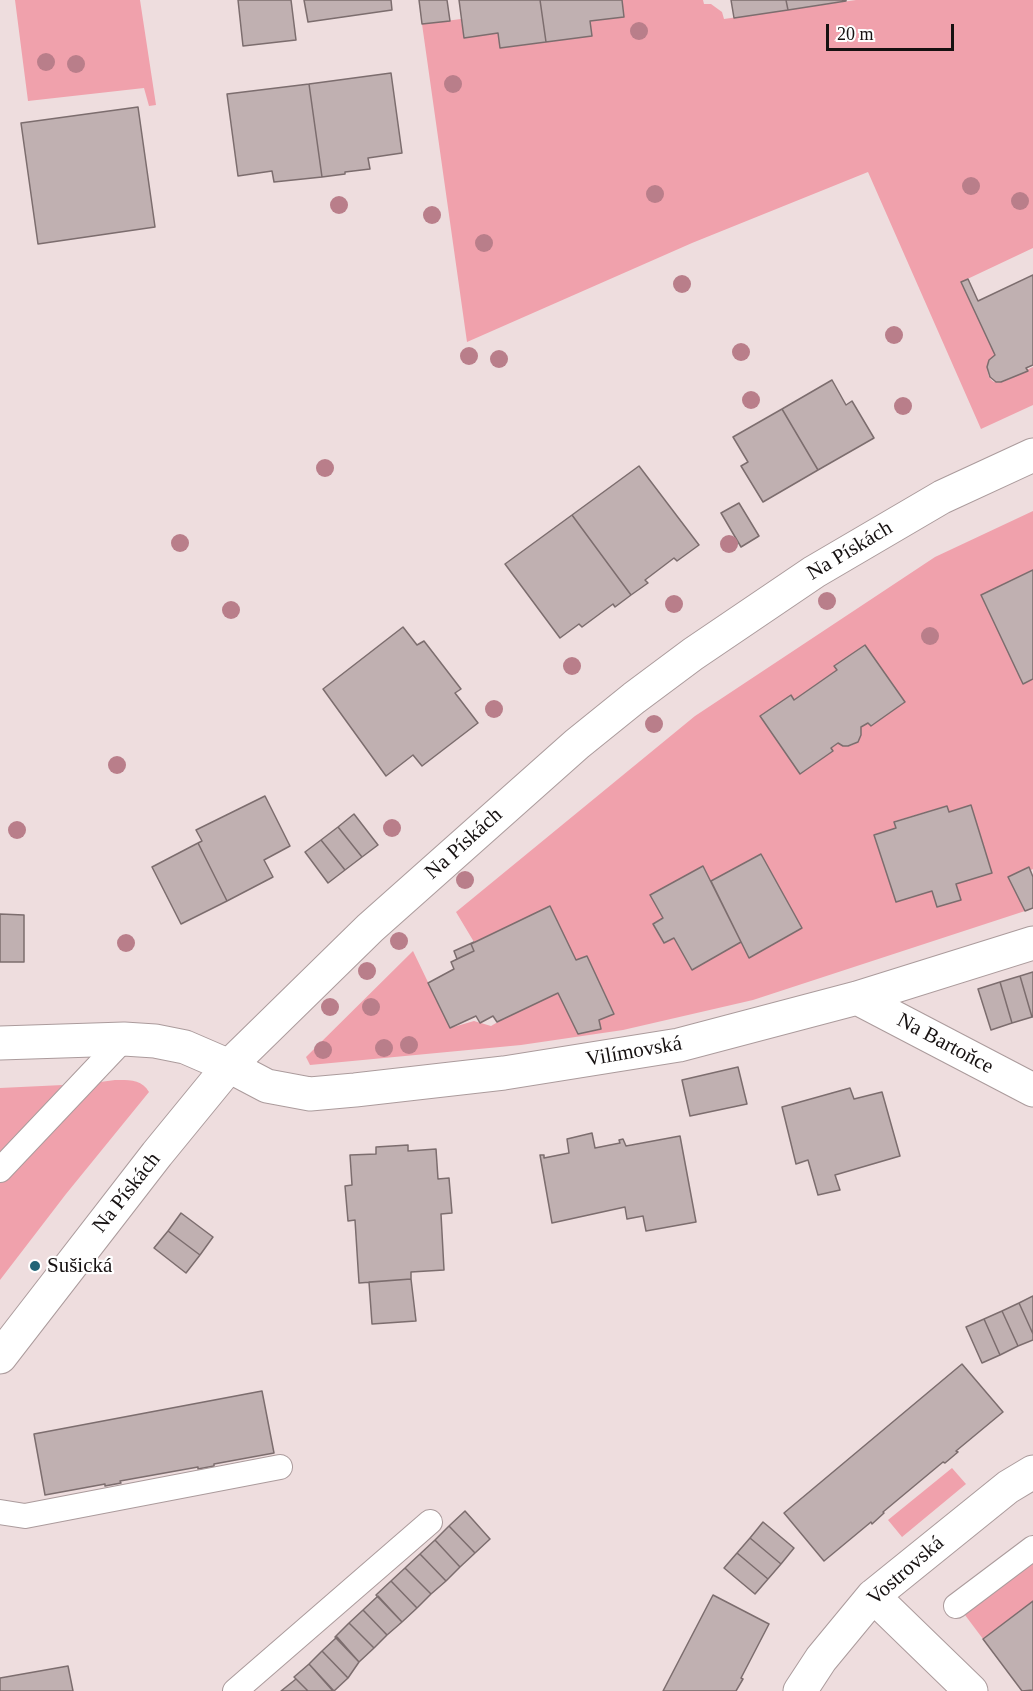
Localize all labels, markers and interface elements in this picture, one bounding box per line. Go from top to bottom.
scale bar [829,12,956,50]
text: 20 m [837,24,874,44]
street label: Na Pískách [803,516,897,586]
street label: Na Pískách [420,803,508,885]
street label: Na Bartoňce [892,1008,998,1080]
street label: Vilímovská [584,1031,684,1073]
street label: Na Pískách [88,1148,166,1238]
place label: Sušická [47,1253,112,1279]
marker: Sušická [28,1259,42,1273]
street label: Vostrovská [863,1531,949,1611]

